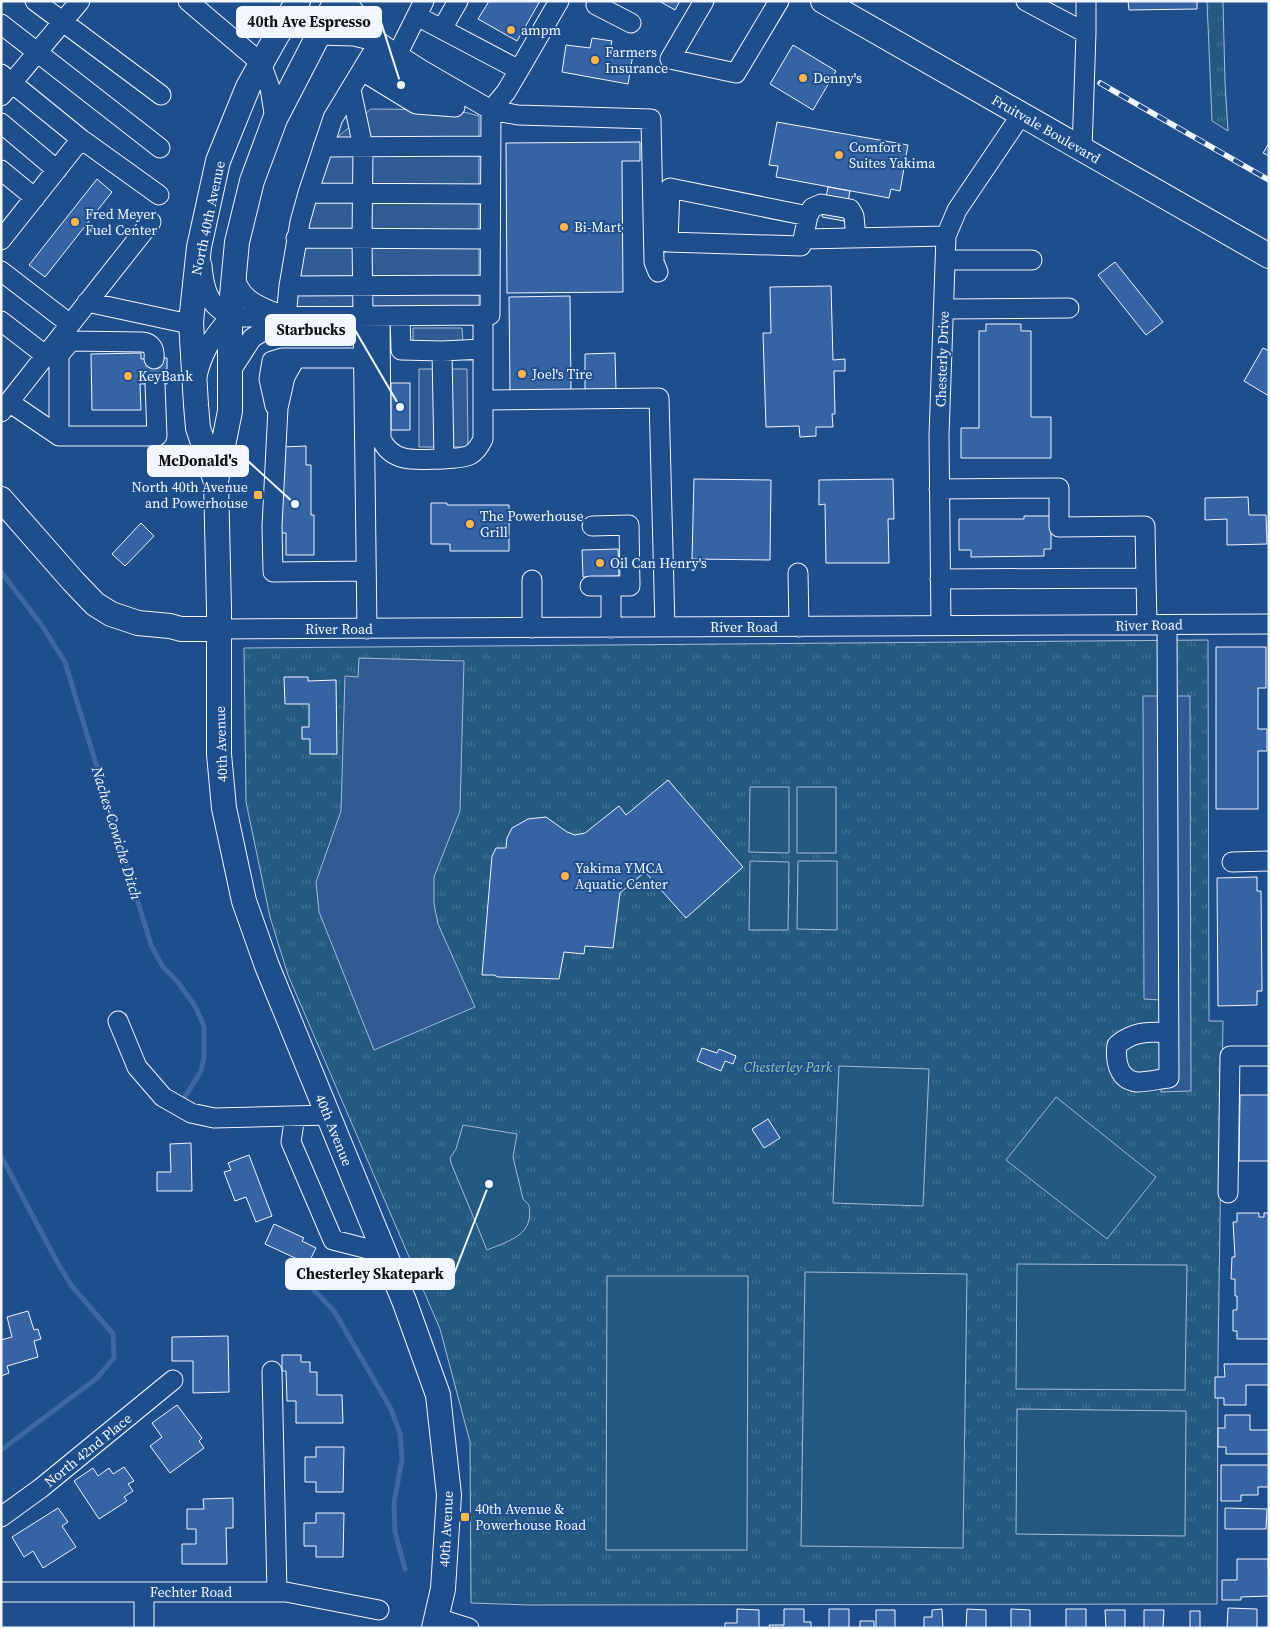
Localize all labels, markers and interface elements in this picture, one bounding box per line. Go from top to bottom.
callout: 40th Ave Espresso [237,7,381,37]
text: 40th Ave Espresso [247,11,371,32]
place label: ampm [521,20,562,40]
marker: ampm [505,24,517,36]
place label: Farmers Insurance [605,42,668,78]
marker: Farmers Insurance [589,54,601,66]
place label: Denny's [813,68,862,88]
marker: Denny's [797,72,809,84]
street label: Fruitvale Boulevard [988,90,1104,168]
place label: Comfort Suites Yakima [849,137,936,173]
marker: Comfort Suites Yakima [833,149,845,161]
street label: North 40th Avenue [186,159,230,277]
place label: Fred Meyer Fuel Center [85,204,157,240]
marker: Fred Meyer Fuel Center [69,216,81,228]
place label: Bi-Mart [574,217,622,237]
marker: Bi-Mart [558,221,570,233]
street label: Chesterly Drive [930,311,954,407]
callout: Starbucks [266,315,355,345]
text: Starbucks [276,319,346,340]
place label: Joel's Tire [531,364,592,384]
place label: KeyBank [138,366,193,386]
marker: Joel's Tire [516,368,528,380]
marker: KeyBank [122,370,134,382]
callout: McDonald's [148,446,248,476]
text: McDonald's [158,450,238,471]
place label: North 40th Avenue and Powerhouse [132,477,248,513]
marker: North 40th Avenue and Powerhouse [252,489,264,501]
place label: The Powerhouse Grill [480,506,584,542]
marker: The Powerhouse Grill [464,518,476,530]
place label: Oil Can Henry's [610,553,707,573]
marker: Oil Can Henry's [594,557,606,569]
street label: River Road [1115,614,1183,636]
street label: River Road [710,617,778,637]
street label: River Road [305,619,373,639]
street label: 40th Avenue [210,706,232,782]
water label: Naches-Cowiche Ditch [86,763,147,902]
place label: Yakima YMCA Aquatic Center [575,858,668,894]
marker: Yakima YMCA Aquatic Center [559,870,571,882]
park label: Chesterley Park [744,1057,833,1077]
street label: 40th Avenue [310,1091,358,1169]
callout: Chesterley Skatepark [286,1259,454,1289]
text: Chesterley Skatepark [296,1263,444,1284]
street label: North 42nd Place [40,1408,136,1492]
street label: 40th Avenue [434,1490,458,1568]
place label: 40th Avenue & Powerhouse Road [475,1499,586,1535]
marker: 40th Avenue & Powerhouse Road [459,1511,471,1523]
street label: Fechter Road [150,1582,232,1602]

